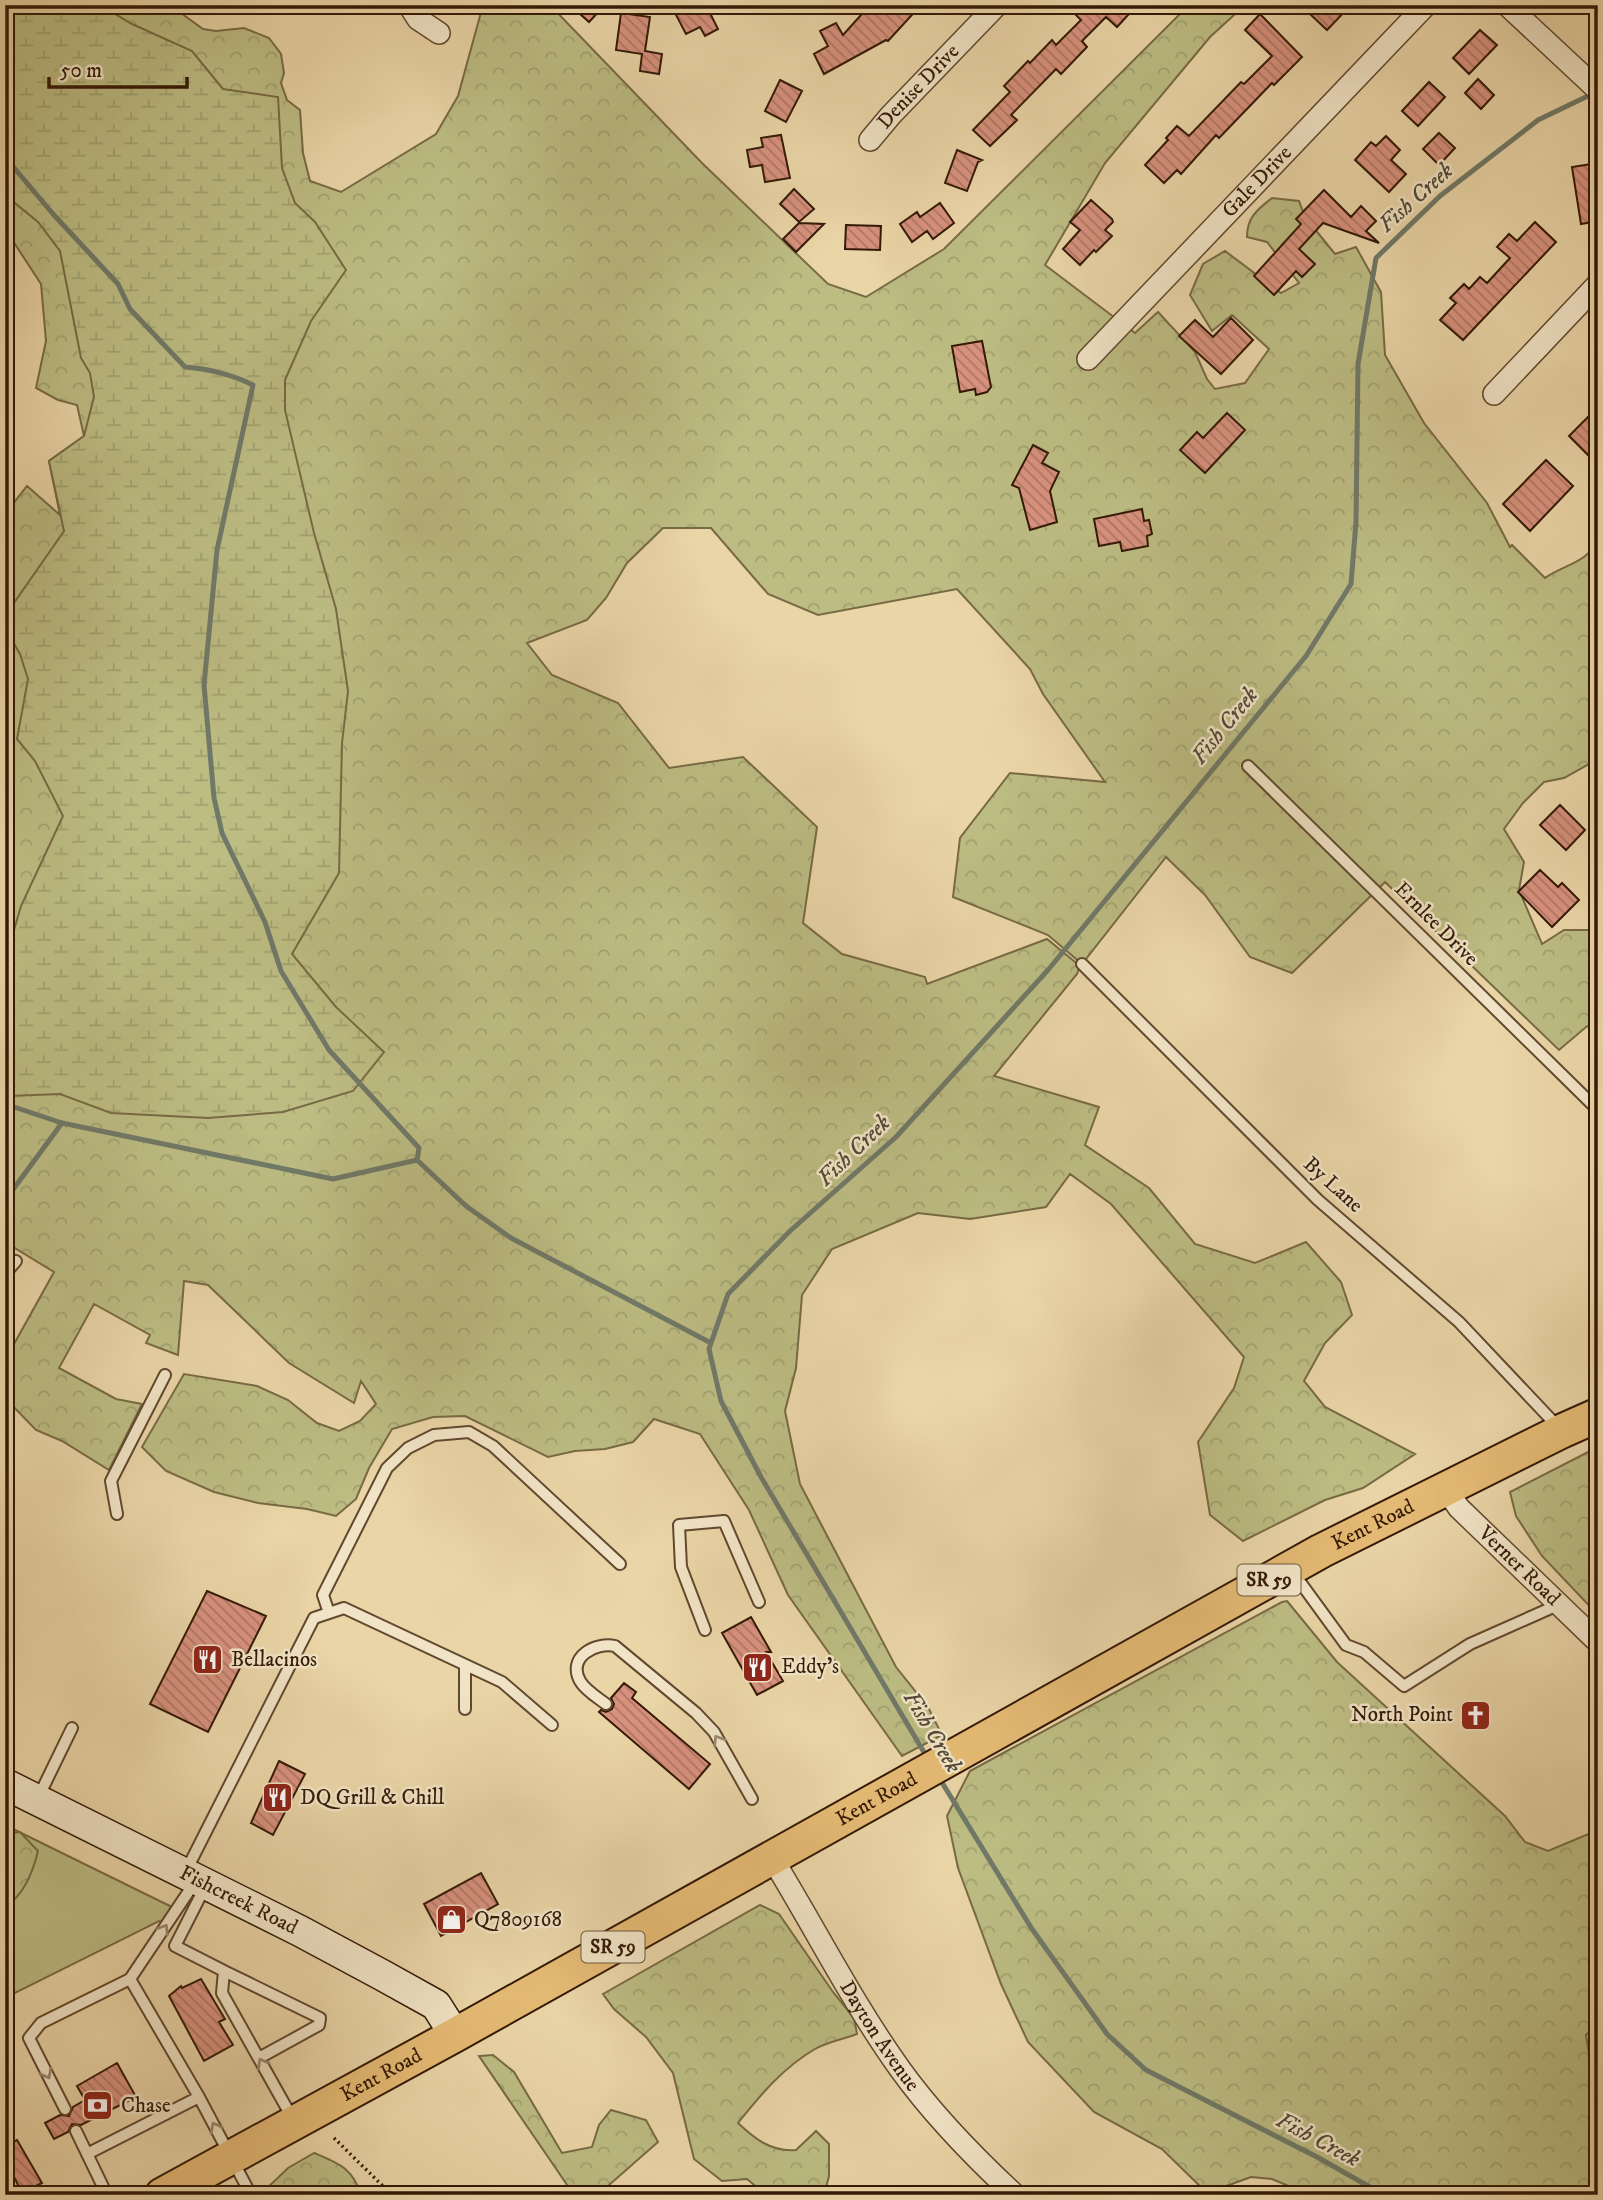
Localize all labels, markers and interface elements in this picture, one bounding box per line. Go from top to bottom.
street label: Denise Drive [872,39,965,135]
scale bar [49,46,187,90]
text: 50 m [60,58,102,84]
street label: Gale Drive [1217,140,1298,223]
water label: Fish Creek [1373,157,1460,239]
water label: Fish Creek [1185,681,1265,770]
street label: Ernlee Drive [1388,876,1484,972]
water label: Fish Creek [811,1109,897,1193]
street label: By Lane [1298,1151,1368,1219]
street label: Kent Road [1327,1493,1419,1557]
street label: Verner Road [1472,1520,1566,1612]
road number: SR 59 [1238,1564,1300,1596]
restaurant icon: Bellacinos [191,1643,225,1677]
place label: Bellacinos [231,1647,317,1673]
restaurant icon: Eddy's [741,1650,775,1684]
place label: Eddy's [781,1654,839,1680]
water label: Fish Creek [896,1686,968,1779]
church icon: North Point [1459,1698,1493,1732]
place label: North Point [1351,1702,1453,1728]
one-way arrow [714,1735,727,1748]
street label: Kent Road [832,1766,922,1832]
restaurant icon: DQ Grill & Chill [260,1781,294,1815]
place label: DQ Grill & Chill [300,1785,445,1811]
street label: Fishcreek Road [175,1860,303,1941]
shop icon: Q7809168 [434,1903,468,1937]
place label: Q7809168 [474,1907,562,1933]
one-way arrow [155,1924,168,1937]
road number: SR 59 [582,1932,644,1963]
street label: Dayton Avenue [833,1976,925,2097]
street label: Kent Road [336,2042,427,2108]
one-way arrow [257,2058,270,2071]
one-way arrow [39,2066,52,2079]
bank icon: Chase [81,2089,115,2123]
place label: Chase [121,2093,171,2119]
water label: Fish Creek [1271,2106,1365,2174]
one-way arrow [210,2122,224,2134]

